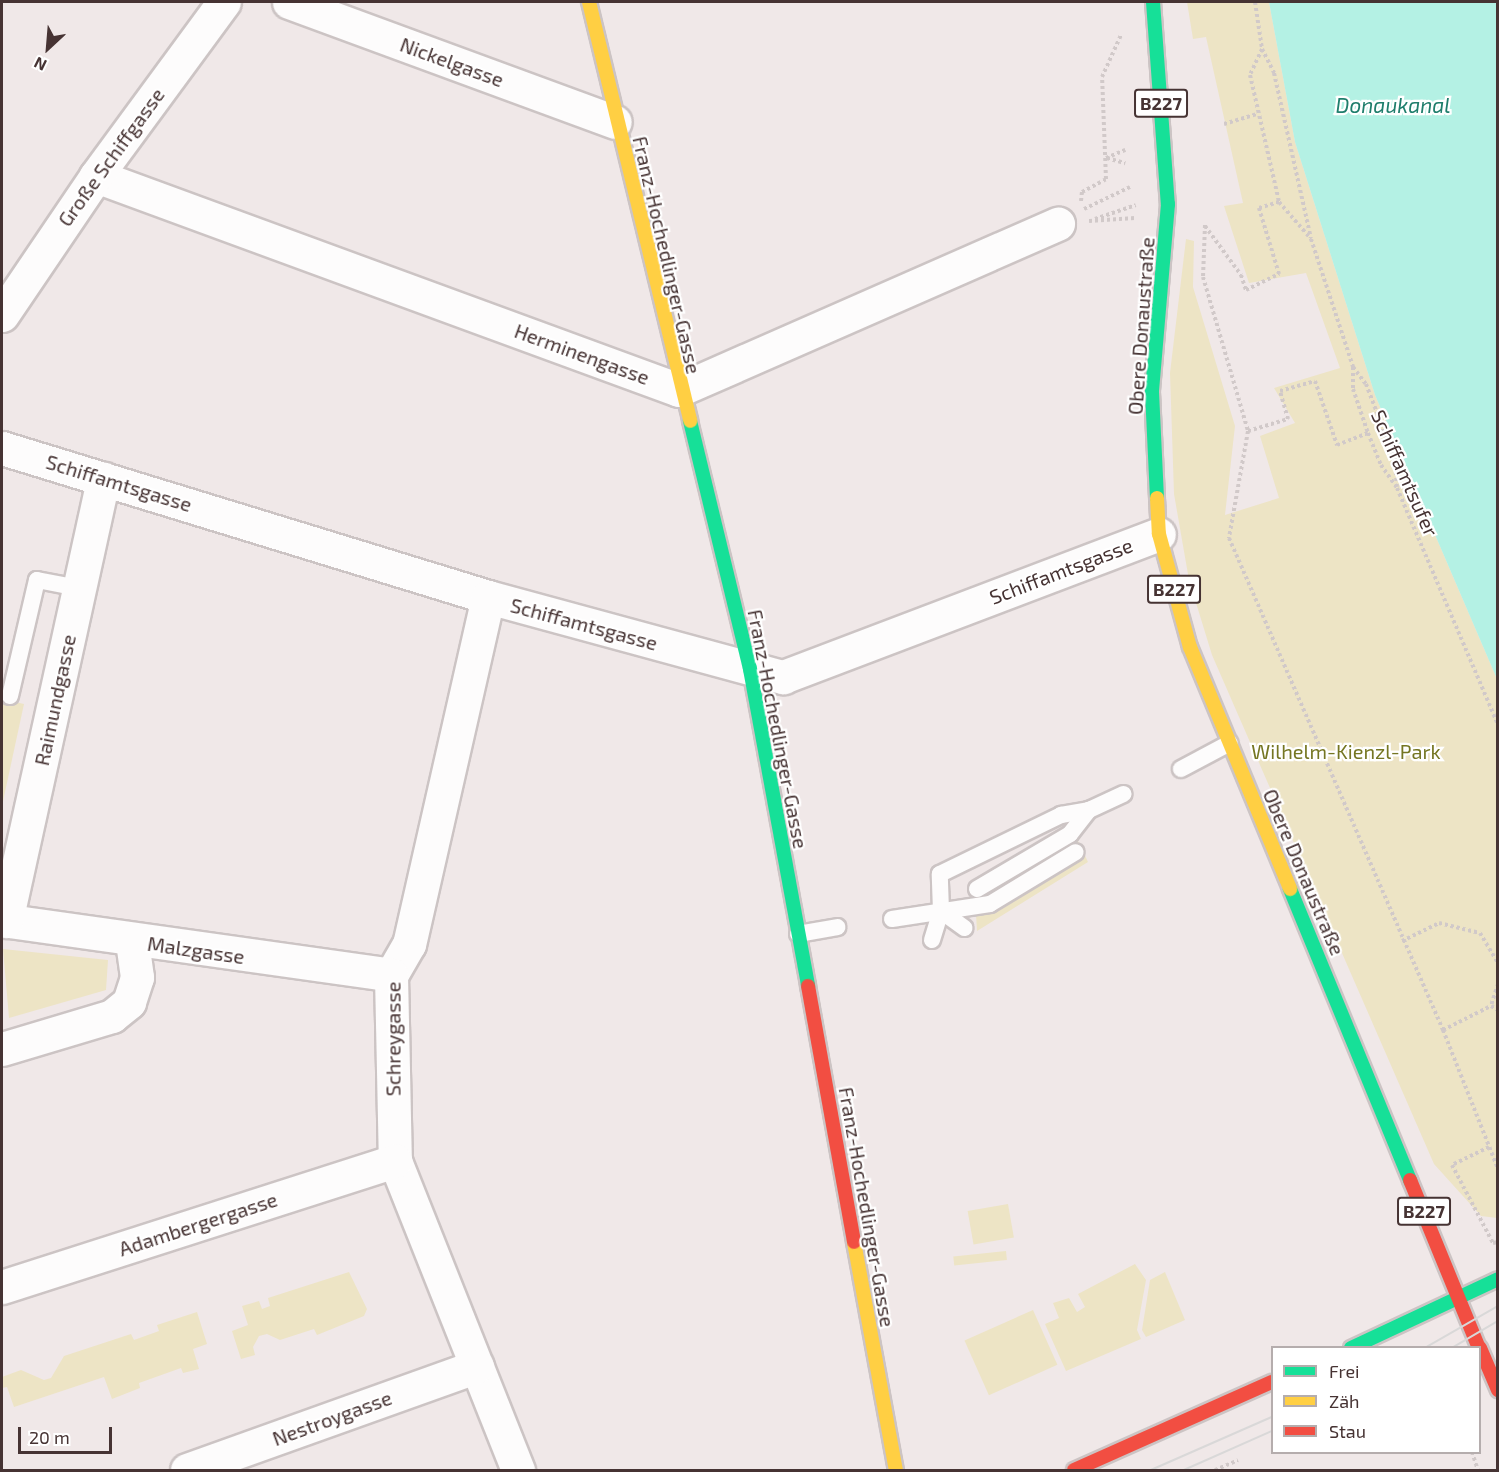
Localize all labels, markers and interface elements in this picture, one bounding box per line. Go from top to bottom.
north arrow [18,18,78,78]
street label: Nickelgasse [397,32,507,92]
text: N [31,54,49,76]
street label: Große Schiffgasse [53,83,169,231]
road number: B227 [1134,88,1188,118]
water label: Donaukanal [1335,92,1451,118]
street label: Franz-Hochedlinger-Gasse [628,134,706,376]
street label: Obere Donaustraße [1123,236,1159,416]
street label: Herminengasse [511,318,653,390]
street label: Schiffamtsufer [1366,406,1444,540]
street label: Schiffamtsgasse [43,449,195,517]
street label: Schiffamtsgasse [986,533,1136,609]
road number: B227 [1147,574,1201,604]
street label: Schiffamtsgasse [508,593,660,655]
street label: Franz-Hochedlinger-Gasse [743,607,813,851]
street label: Raimundgasse [29,632,81,768]
park label: Wilhelm-Kienzl-Park [1251,739,1441,763]
street label: Obere Donaustraße [1258,785,1350,959]
street label: Malzgasse [146,931,246,969]
street label: Schreygasse [381,982,405,1096]
street label: Franz-Hochedlinger-Gasse [834,1085,900,1329]
street label: Adambergergasse [116,1187,280,1261]
road number: B227 [1397,1196,1451,1226]
legend [1271,1346,1481,1454]
text: Frei [1329,1360,1360,1382]
street label: Nestroygasse [269,1385,395,1451]
text: Zäh [1329,1390,1360,1412]
scale bar [21,1415,116,1453]
text: Stau [1329,1420,1366,1442]
text: 20 m [29,1426,70,1448]

